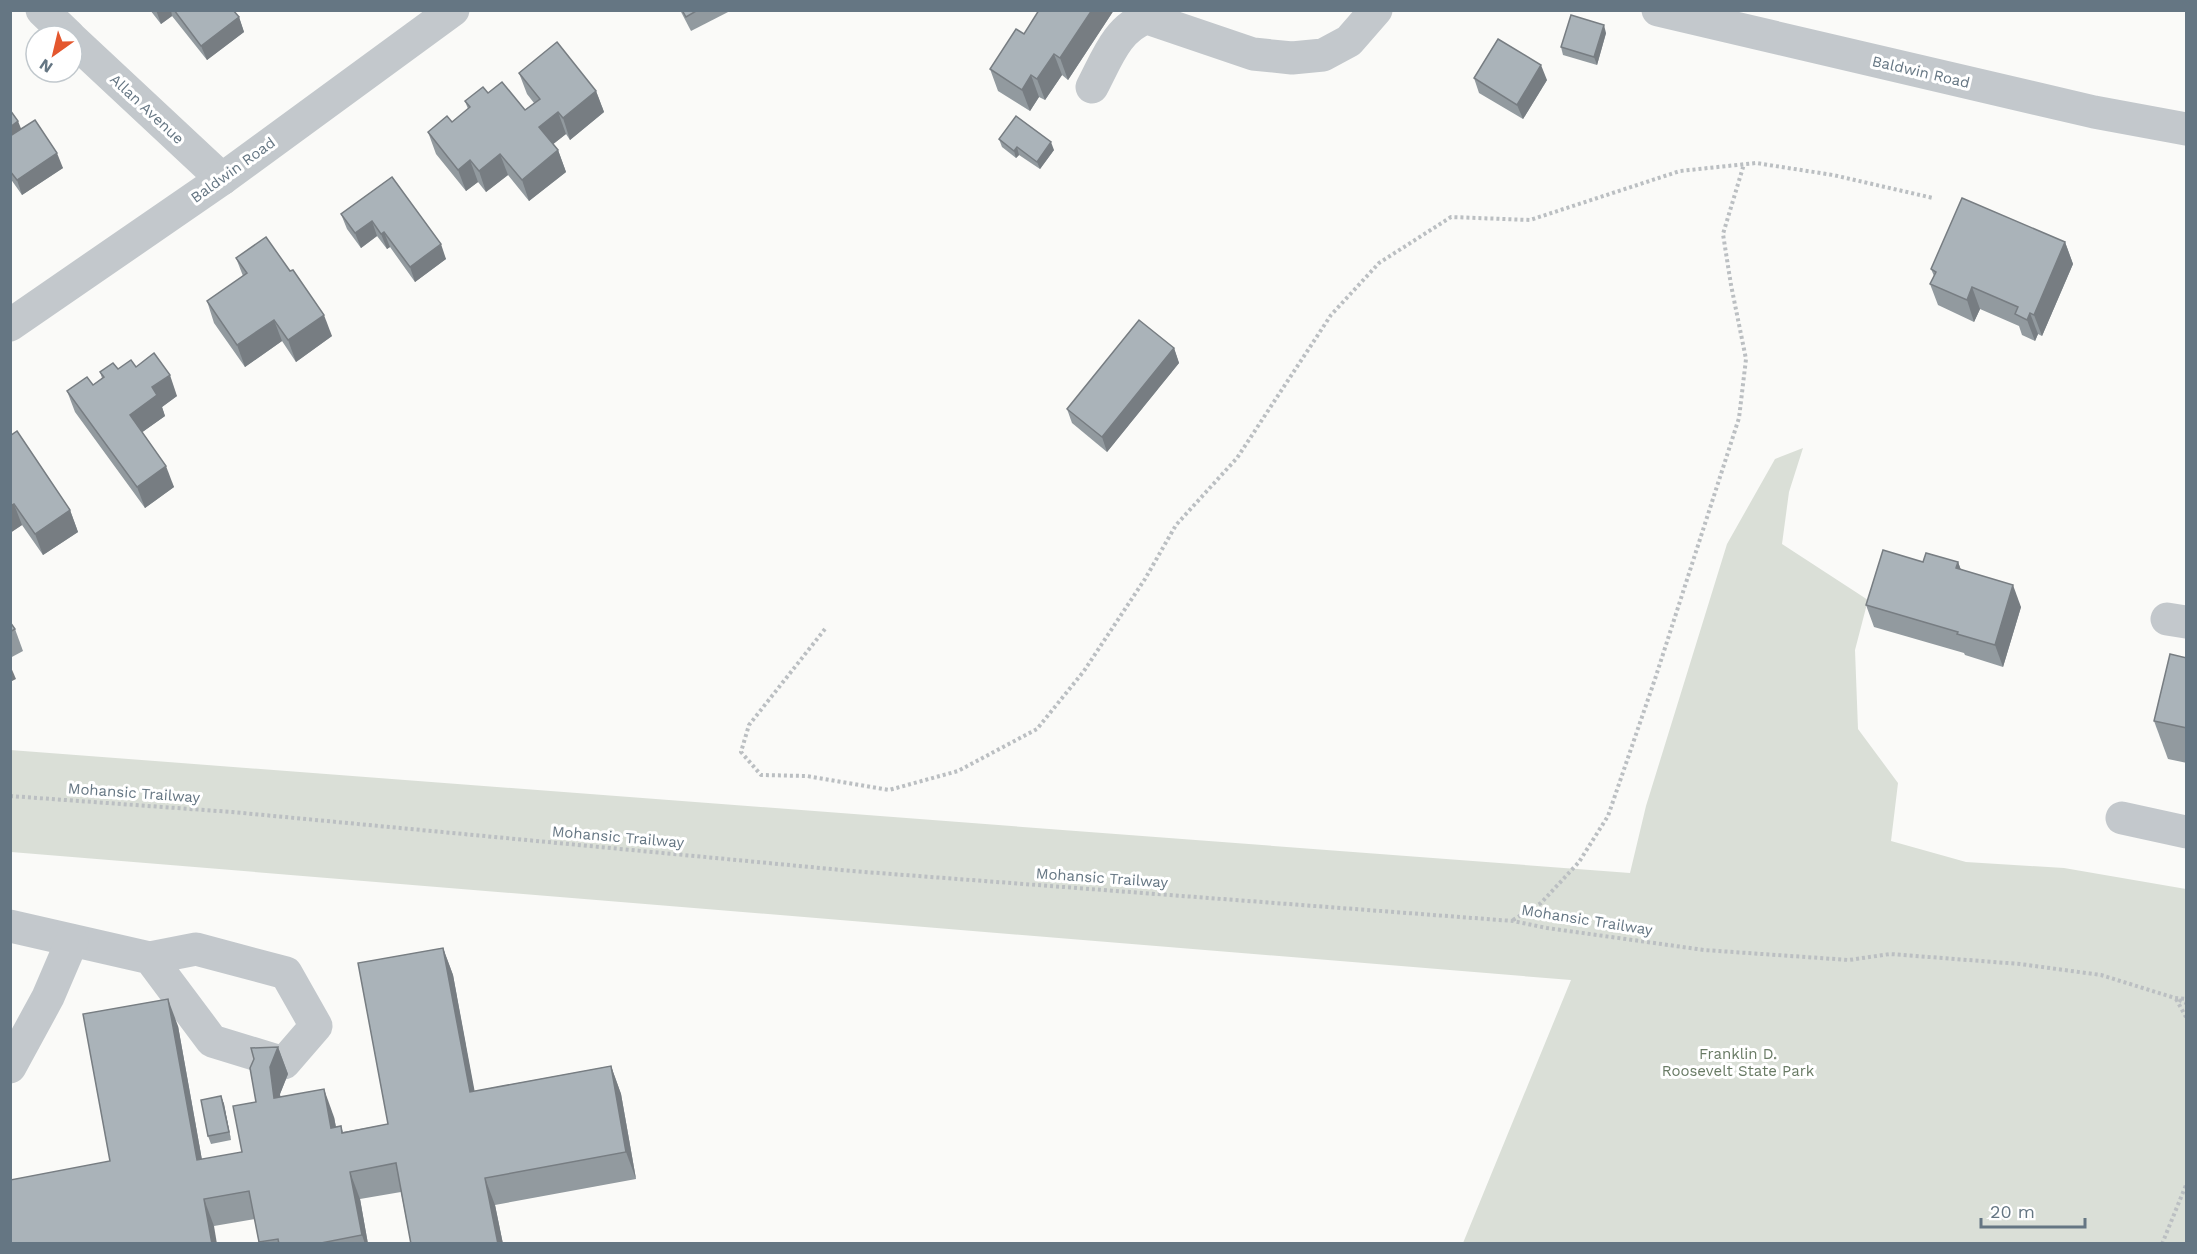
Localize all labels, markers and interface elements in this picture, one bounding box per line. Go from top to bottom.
north arrow [24,24,84,84]
street label: Baldwin Road [1870,52,1972,92]
text: N [36,55,56,77]
street label: Allan Avenue [106,70,188,148]
street label: Baldwin Road [187,133,279,207]
street label: Mohansic Trailway [67,779,201,807]
street label: Mohansic Trailway [551,822,685,852]
street label: Mohansic Trailway [1035,864,1169,892]
street label: Mohansic Trailway [1520,901,1654,939]
park label: Franklin D. Roosevelt State Park [1662,1045,1815,1080]
scale bar [1981,1191,2084,1229]
text: 20 m [1990,1201,2035,1222]

